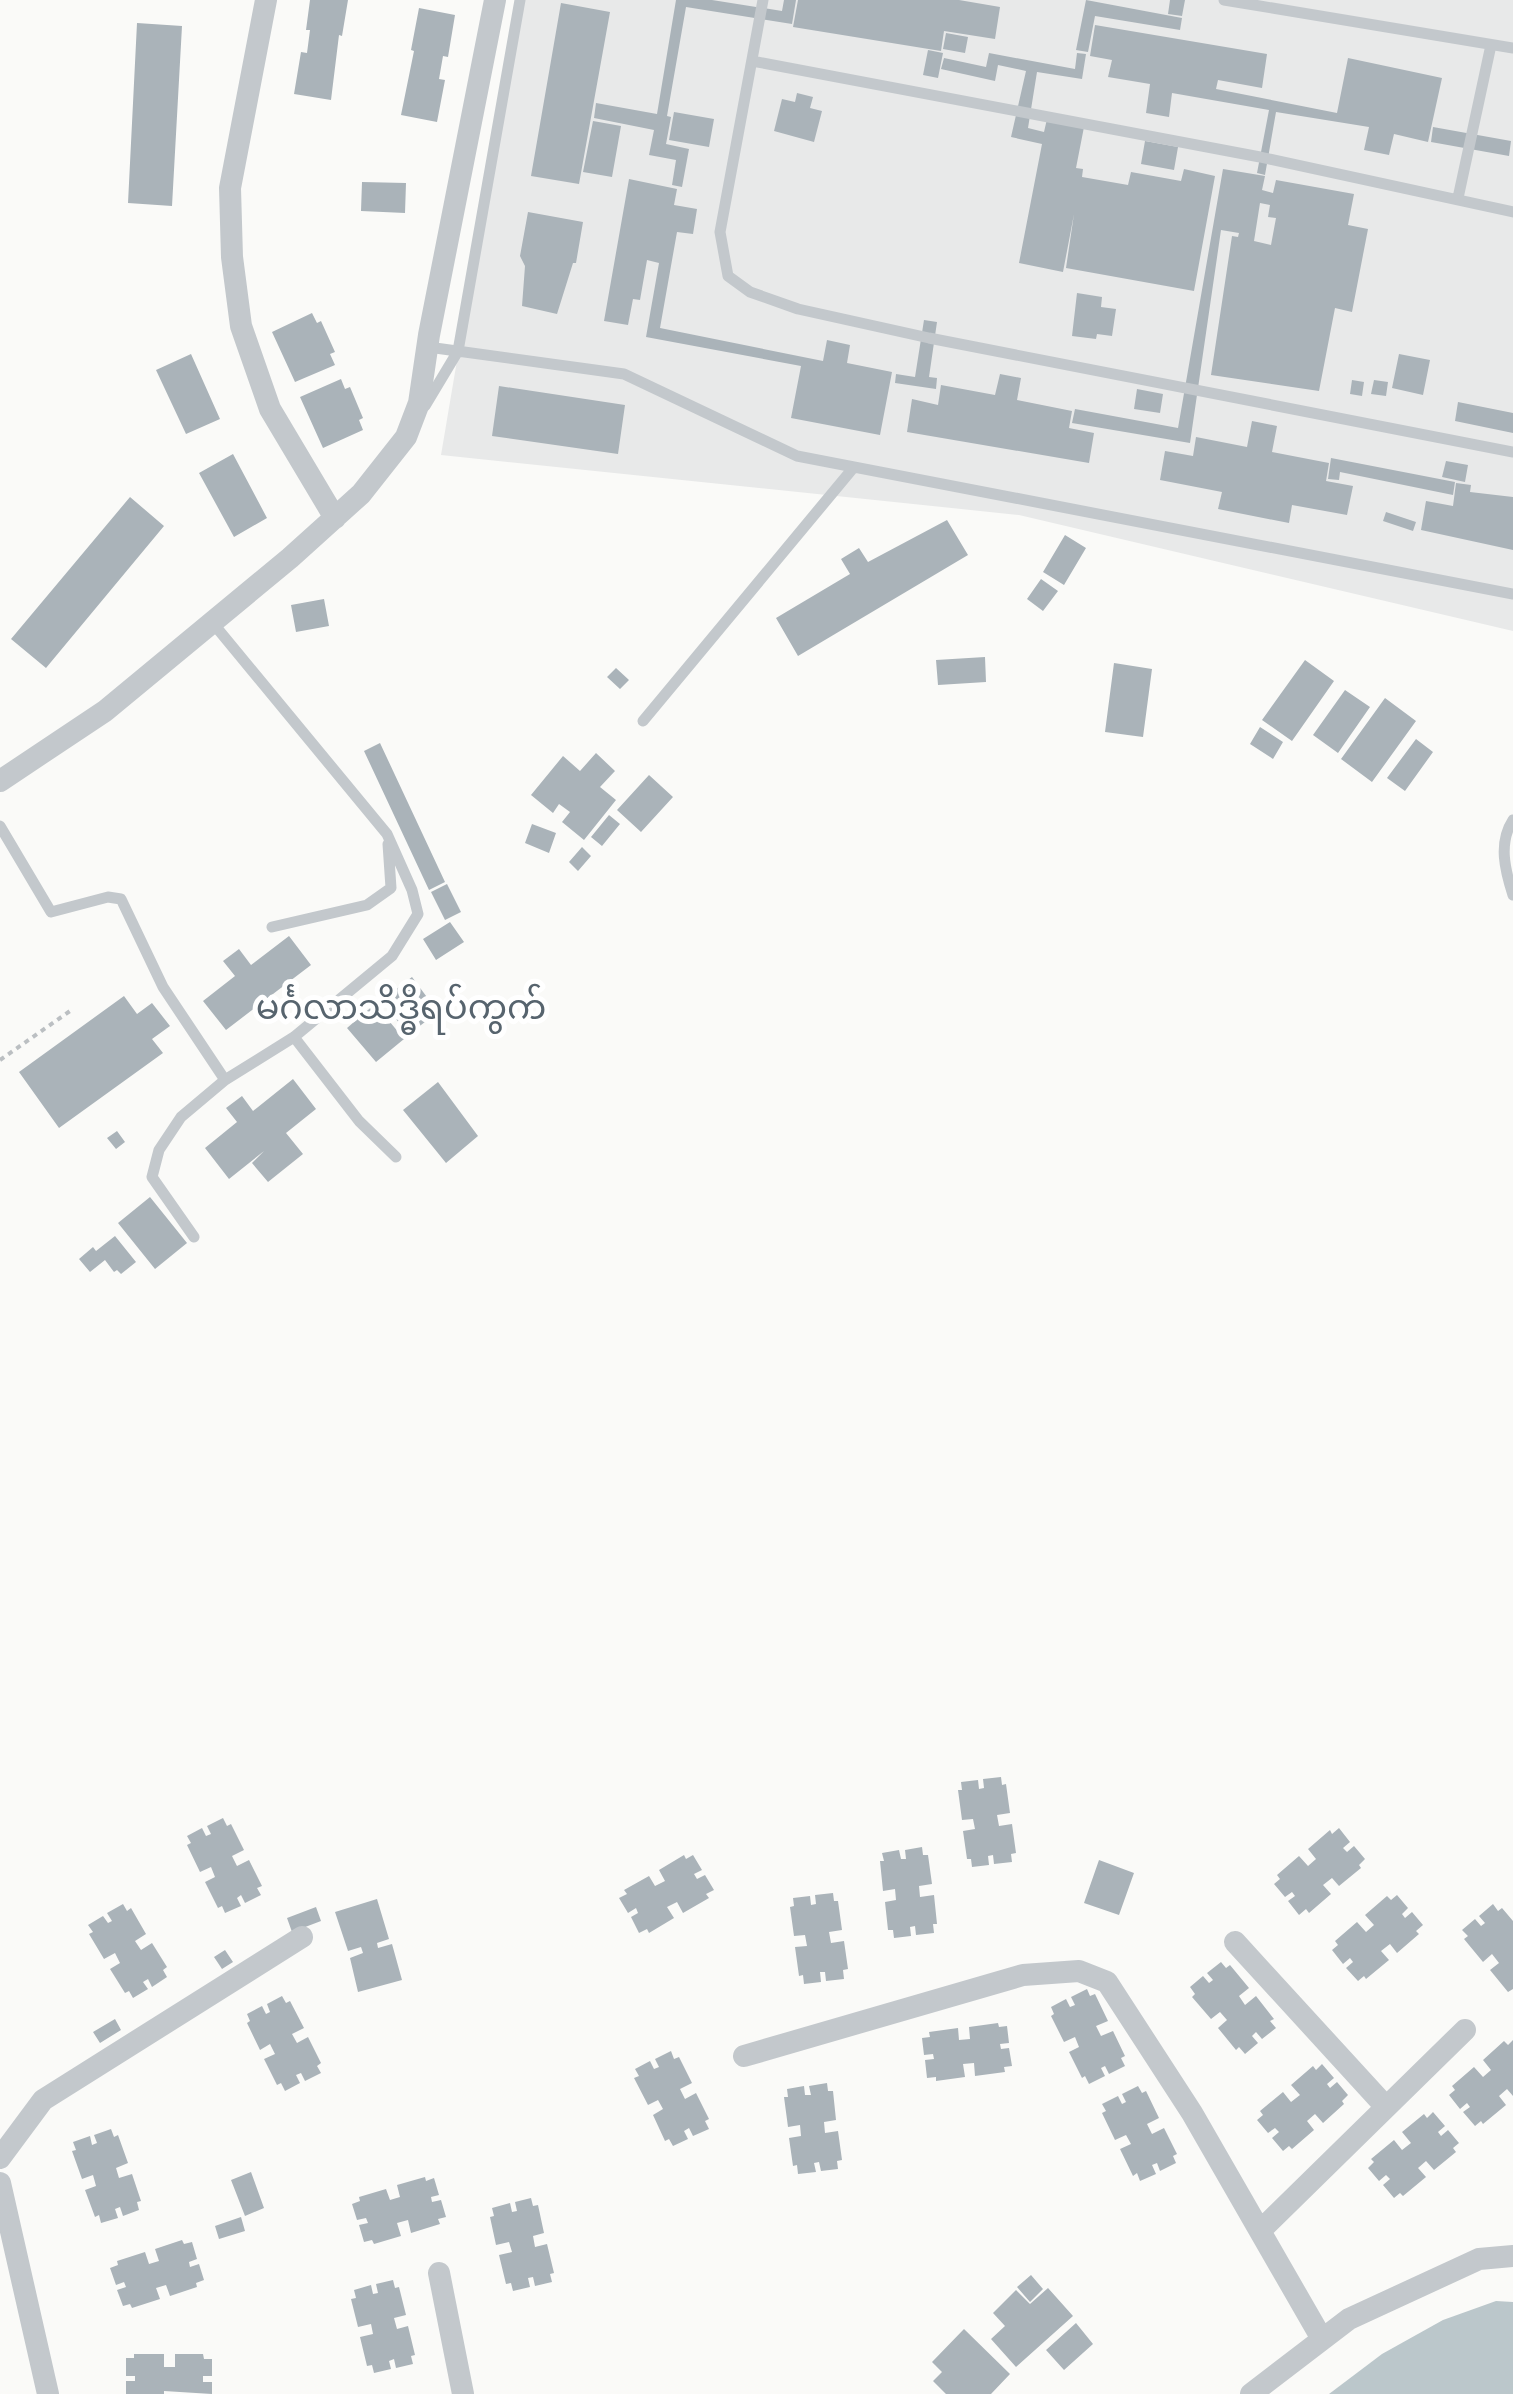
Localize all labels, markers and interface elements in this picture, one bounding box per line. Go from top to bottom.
district label: မင်္ဂလာသိဒ္ဓိရပ်ကွက် [256,983,546,1035]

